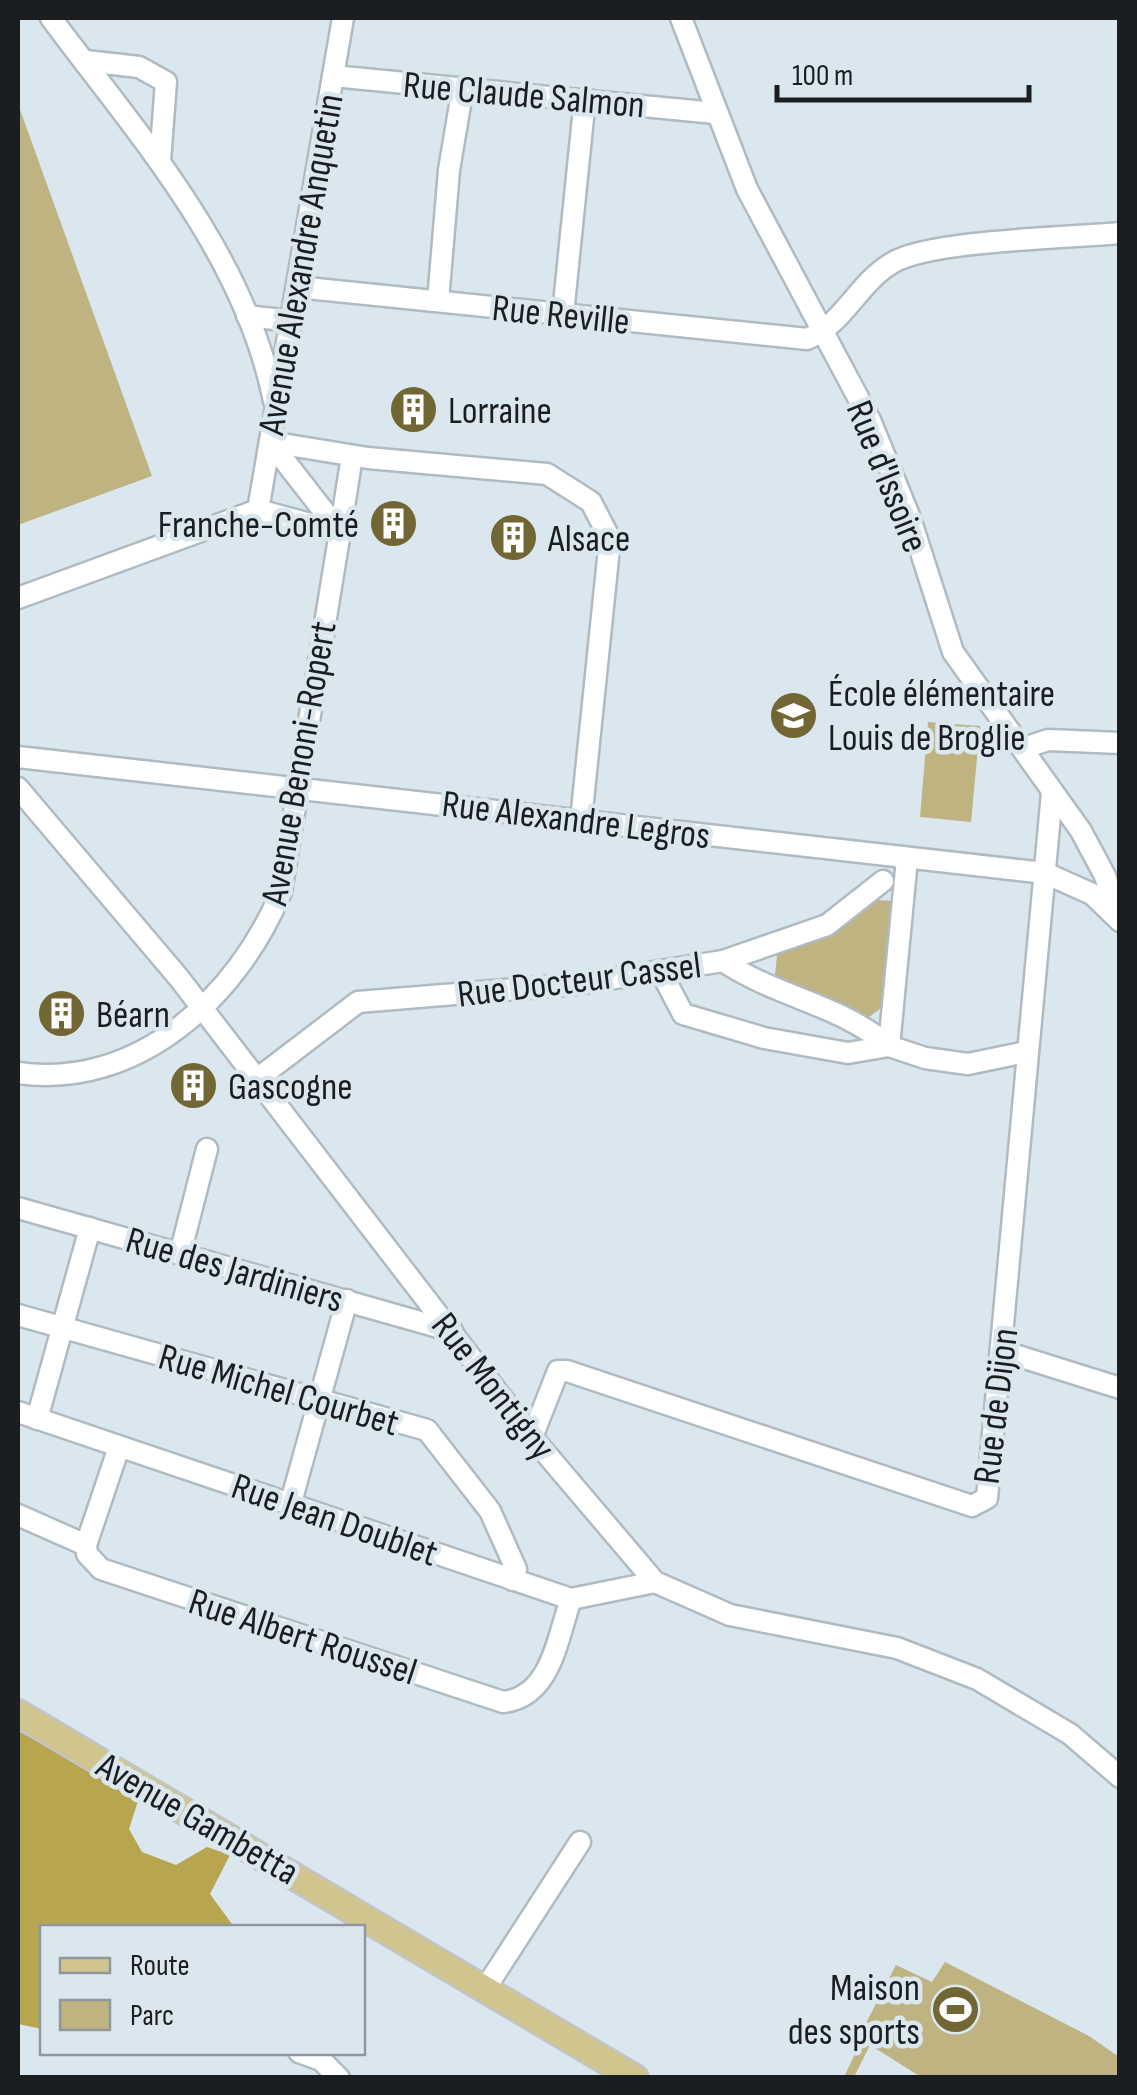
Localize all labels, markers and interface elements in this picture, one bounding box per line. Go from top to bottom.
scale bar [777,40,1030,102]
text: 100 m [792,58,853,94]
street label: Rue Claude Salmon [401,63,647,128]
street label: Avenue Alexandre Anquetin [249,90,354,439]
street label: Rue Reville [490,286,632,345]
building icon: Lorraine [387,384,439,436]
place label: Lorraine [448,389,552,434]
street label: Rue d'Issoire [836,394,937,559]
building icon: Franche-Comté [368,498,420,550]
place label: Franche-Comté [158,503,359,548]
building icon: Alsace [487,512,539,564]
place label: Alsace [547,517,630,562]
street label: Avenue Benoni-Ropert [252,618,347,910]
place label: École élémentaire Louis de Broglie [828,672,1055,761]
school or university icon: École élémentaire Louis de Broglie [767,689,819,741]
street label: Rue Alexandre Legros [439,782,712,859]
street label: Rue Docteur Cassel [455,943,704,1018]
building icon: Béarn [35,988,87,1040]
place label: Béarn [96,993,170,1038]
building icon: Gascogne [167,1060,219,1112]
place label: Gascogne [228,1065,352,1110]
street label: Rue des Jardiniers [121,1218,348,1323]
street label: Rue Montigny [421,1304,564,1470]
street label: Rue de Dijon [965,1326,1028,1487]
street label: Rue Michel Courbet [153,1335,404,1446]
street label: Rue Jean Doublet [226,1464,443,1577]
street label: Rue Albert Roussel [183,1579,422,1695]
street label: Avenue Gambetta [88,1743,306,1895]
legend [40,1925,365,2055]
text: Route [130,1948,189,1984]
place label: Maison des sports [788,1966,920,2055]
sports icon: Maison des sports [929,1983,981,2035]
text: Parc [130,1998,174,2034]

